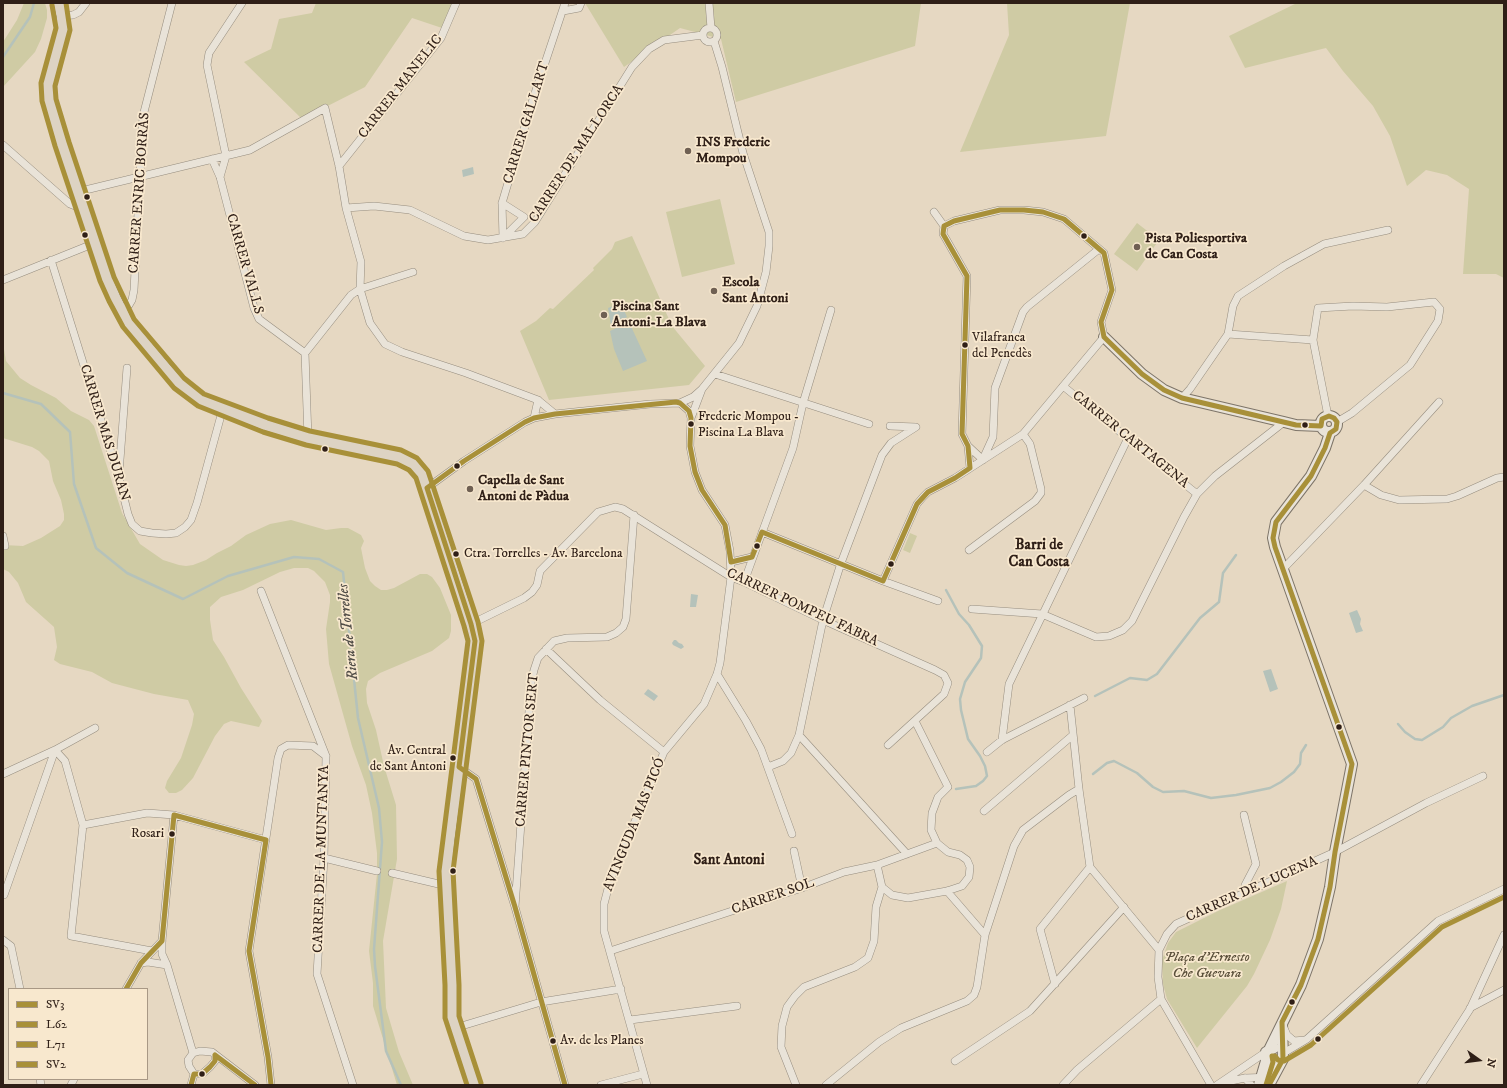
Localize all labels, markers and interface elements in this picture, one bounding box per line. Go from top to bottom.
street label: CARRER MANELIC [355,32,447,142]
street label: CARRER GALLART [500,60,554,186]
street label: CARRER DE MALLORCA [526,82,628,226]
street label: CARRER ENRIC BORRÀS [126,112,154,274]
place label: INS Frederic Mompou [696,135,770,168]
marker: INS Frederic Mompou [683,146,693,156]
unlabelled marker [82,192,92,202]
street label: CARRER VALLS [222,212,266,316]
unlabelled marker [80,230,90,240]
unlabelled marker [1079,231,1089,241]
place label: Pista Poliesportiva de Can Costa [1145,231,1247,264]
marker: Pista Poliesportiva de Can Costa [1132,242,1142,252]
place label: Escola Sant Antoni [722,275,788,308]
marker: Escola Sant Antoni [709,286,719,296]
place label: Piscina Sant Antoni-La Blava [612,299,706,332]
marker: Piscina Sant Antoni-La Blava [599,310,609,320]
place label: Vilafranca del Penedès [972,330,1032,361]
marker: Vilafranca del Penedès [960,340,970,350]
street label: CARRER MAS DURAN [75,363,133,503]
street label: CARRER CARTAGENA [1068,388,1192,492]
place label: Frederic Mompou - Piscina La Blava [698,409,799,440]
marker: Frederic Mompou - Piscina La Blava [686,419,696,429]
unlabelled marker [1300,420,1310,430]
unlabelled marker [320,444,330,454]
unlabelled marker [452,461,462,471]
place label: Capella de Sant Antoni de Pàdua [478,473,569,506]
marker: Capella de Sant Antoni de Pàdua [465,484,475,494]
district label: Barri de Can Costa [1009,537,1069,572]
unlabelled marker [752,541,762,551]
place label: Ctra. Torrelles - Av. Barcelona [464,546,622,562]
marker: Ctra. Torrelles - Av. Barcelona [451,549,461,559]
unlabelled marker [886,559,896,569]
street label: CARRER POMPEU FABRA [723,565,881,651]
water label: Riera de Torrelles [335,583,363,681]
street label: CARRER PINTOR SERT [513,672,543,828]
unlabelled marker [1334,722,1344,732]
place label: Av. Central de Sant Antoni [370,743,446,774]
marker: Av. Central de Sant Antoni [448,753,458,763]
street label: AVINGUDA MAS PICÓ [601,756,669,894]
street label: CARRER DE LA MUNTANYA [310,765,334,953]
place label: Rosari [131,826,164,842]
marker: Rosari [167,829,177,839]
district label: Sant Antoni [693,852,765,870]
street label: CARRER DE LUCENA [1184,853,1320,927]
unlabelled marker [448,866,458,876]
street label: CARRER SOL [729,875,817,919]
park label: Plaça d'Ernesto Che Guevara [1164,950,1250,982]
legend [8,988,148,1080]
text: SV3 [46,997,64,1012]
unlabelled marker [1287,997,1297,1007]
text: L62 [46,1017,67,1032]
place label: Av. de les Planes [560,1033,644,1049]
unlabelled marker [1313,1034,1323,1044]
marker: Av. de les Planes [548,1036,558,1046]
text: L71 [46,1037,65,1052]
north arrow [1459,1040,1499,1080]
text: SV2 [46,1057,66,1072]
text: N [1483,1057,1499,1069]
unlabelled marker [197,1069,207,1079]

